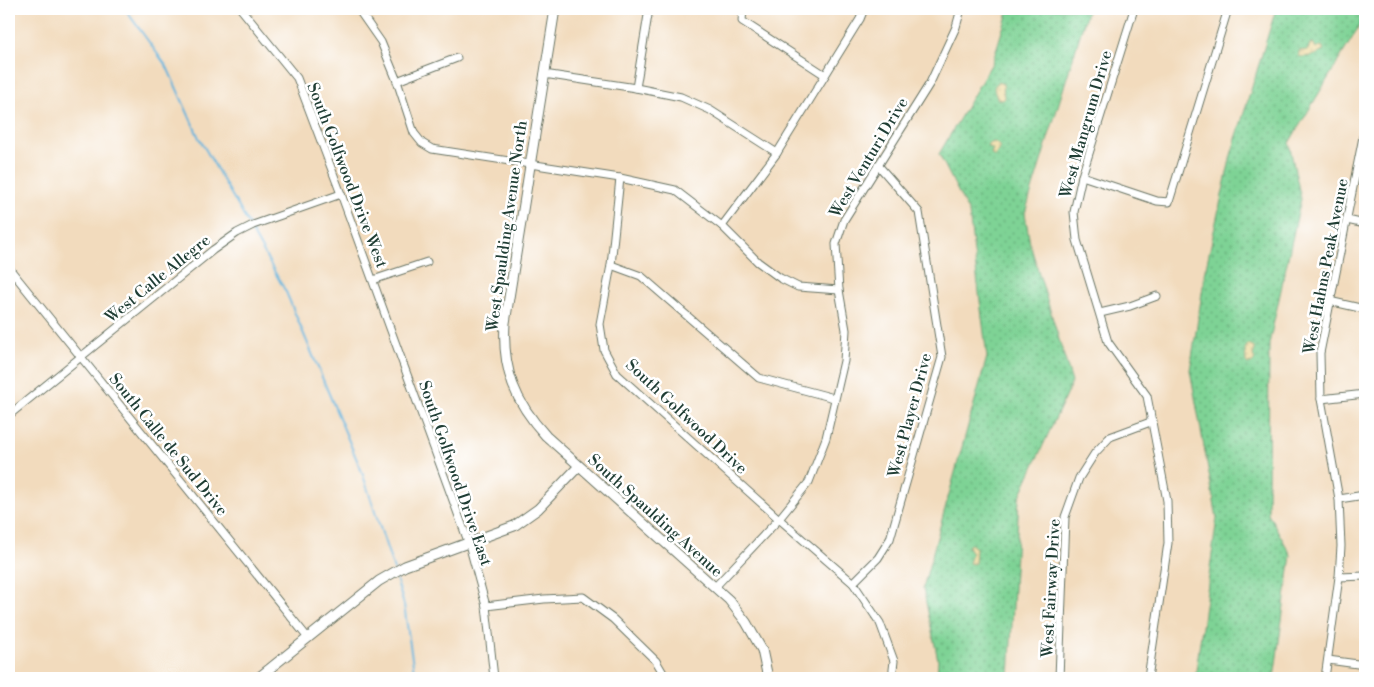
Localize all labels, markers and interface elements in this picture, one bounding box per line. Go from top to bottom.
street label: West Mangrum Drive [1055,48,1117,201]
street label: South Golfwood Drive West [302,80,392,271]
street label: West Venturi Drive [825,94,913,222]
street label: West Spaulding Avenue North [482,119,532,334]
street label: West Hahns Peak Avenue [1299,177,1353,357]
street label: West Calle Allegre [100,230,214,328]
street label: West Player Drive [884,351,936,481]
street label: South Golfwood Drive [621,355,751,478]
street label: South Calle de Sud Drive [105,369,232,520]
street label: South Golfwood Drive East [414,378,496,569]
street label: South Spaulding Avenue [584,450,727,582]
street label: West Fairway Drive [1037,518,1065,659]

